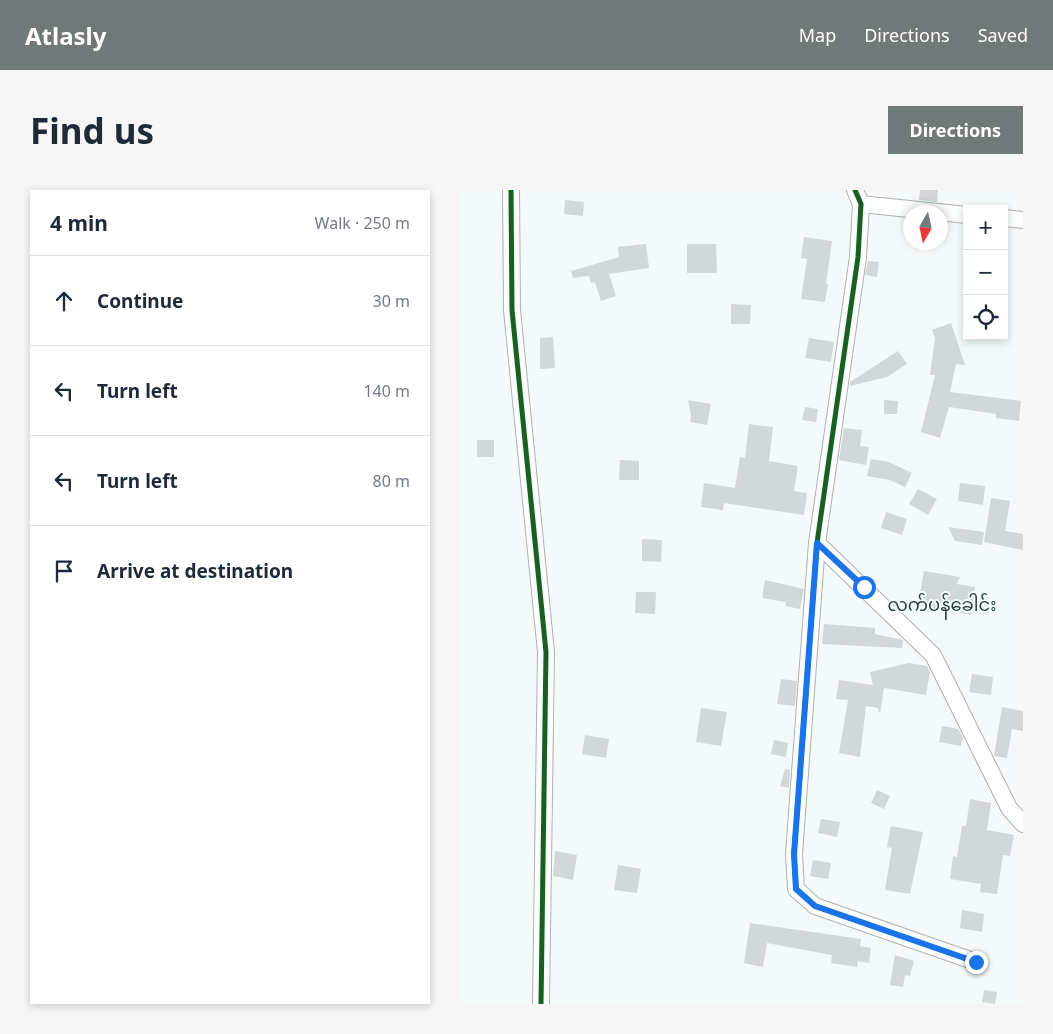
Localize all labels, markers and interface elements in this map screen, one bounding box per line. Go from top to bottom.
text: Atlasly [25,19,106,52]
text: Map [799,23,836,47]
text: Directions [864,23,950,47]
text: Saved [978,23,1028,47]
button: Directions [888,106,1023,154]
text: Find us [30,107,154,154]
north arrow [903,205,948,250]
map controls [963,205,1008,340]
button: + [963,205,1008,250]
text: 4 min [50,209,108,237]
text: Walk · 250 m [315,212,410,234]
button: − [963,250,1008,295]
icon: ahead [50,287,78,315]
text: Continue [97,288,183,314]
text: 30 m [373,290,410,312]
button: locate [963,295,1008,340]
icon: left [50,377,78,405]
text: Turn left [97,378,178,404]
text: 140 m [363,380,410,402]
icon: left [50,467,78,495]
text: Turn left [97,468,178,494]
text: 80 m [373,470,410,492]
icon: arrive [50,557,78,585]
text: Arrive at destination [97,558,293,584]
route start [853,576,876,599]
district label: လက်ပန်ခေါင်း [888,592,996,620]
route end [965,951,988,974]

